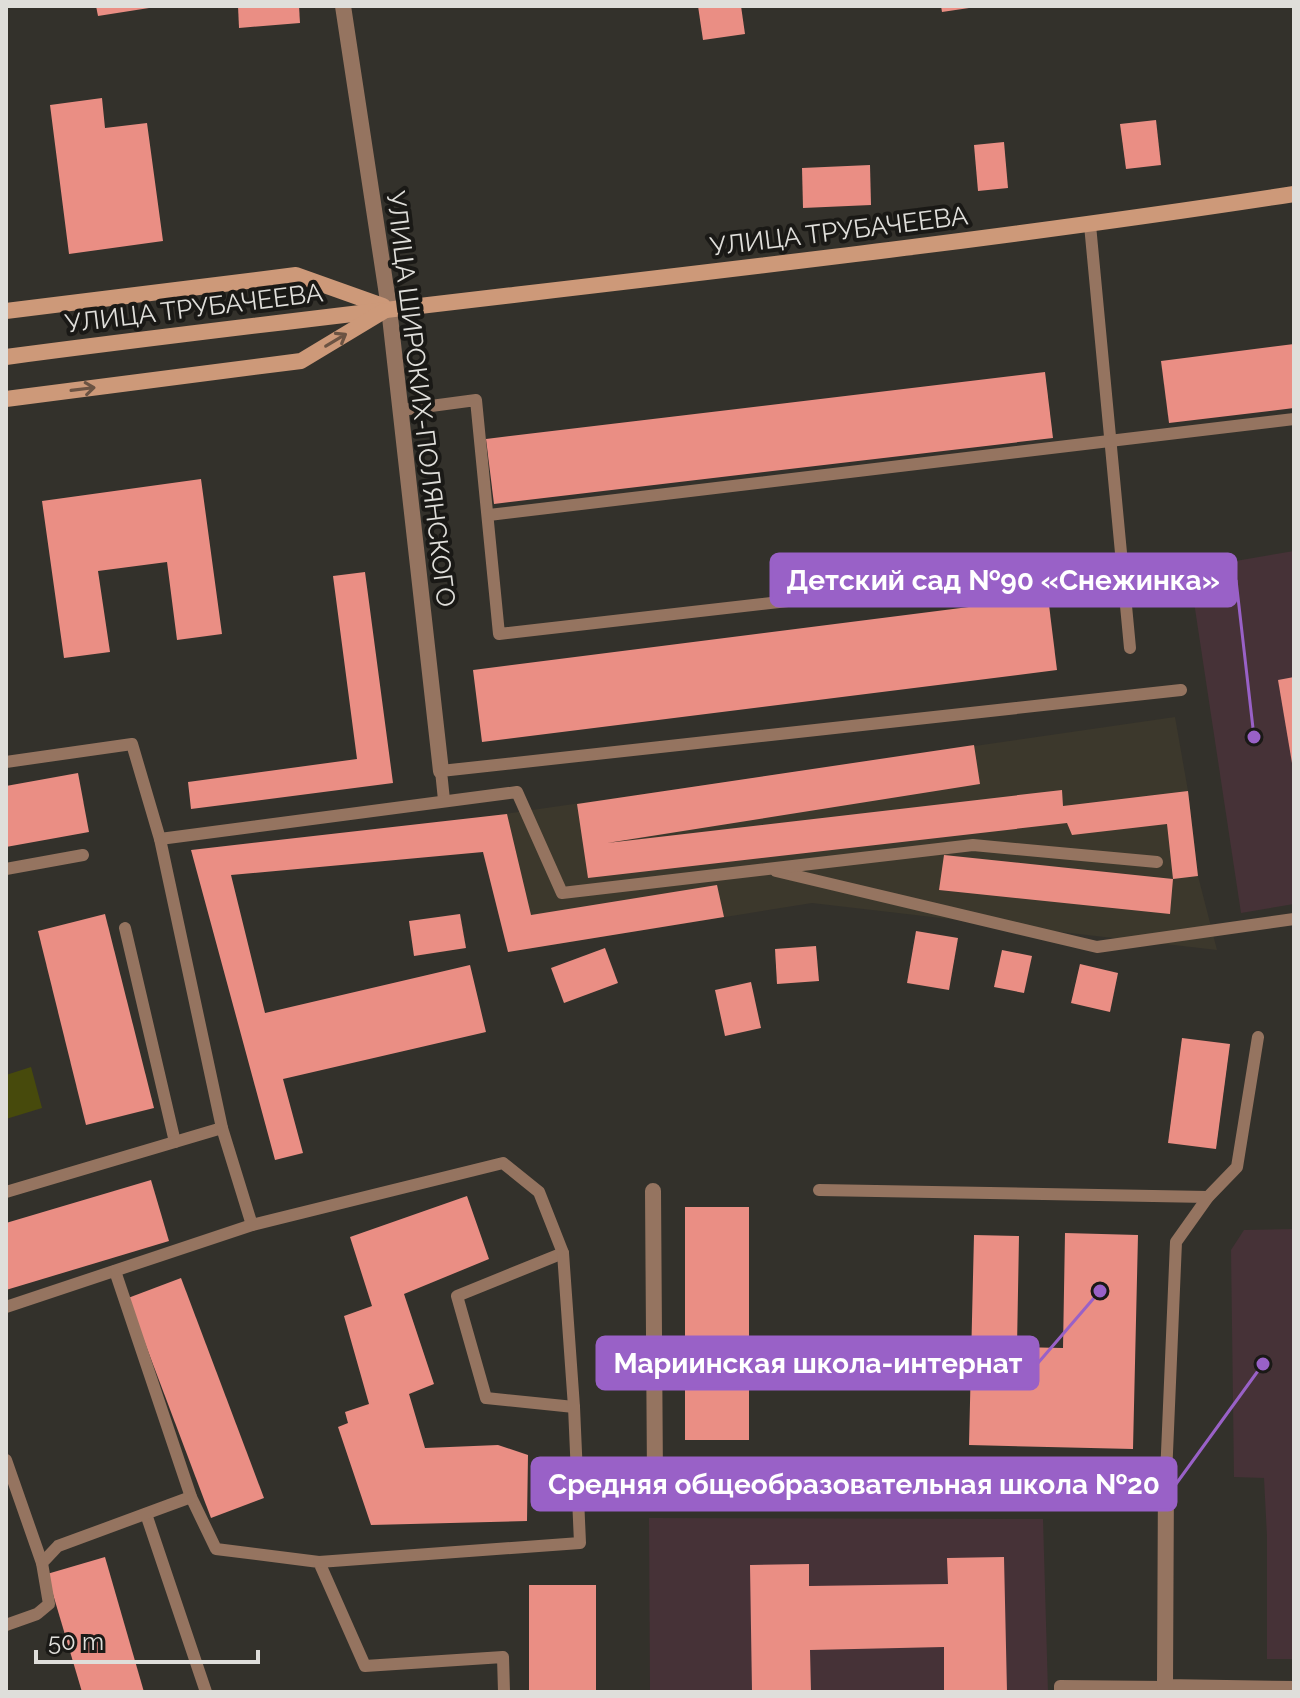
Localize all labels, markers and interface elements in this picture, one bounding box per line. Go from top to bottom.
street label: УЛИЦА ШИРОКИХ-ПОЛЯНСКОГО [381,189,461,609]
street label: УЛИЦА ТРУБАЧЕЕВА [708,200,970,262]
street label: УЛИЦА ТРУБАЧЕЕВА [63,277,325,339]
one-way arrow [324,332,347,348]
one-way arrow [70,381,95,396]
callout: Детский сад №90 «Снежинка» [771,554,1236,606]
text: Детский сад №90 «Снежинка» [786,564,1220,597]
callout: Мариинская школа-интернат [597,1337,1038,1389]
text: Мариинская школа-интернат [613,1347,1023,1380]
callout: Средняя общеобразовательная школа №20 [532,1458,1176,1510]
text: Средняя общеобразовательная школа №20 [548,1468,1160,1501]
scale bar [36,1614,258,1664]
text: 50 m [48,1627,104,1656]

